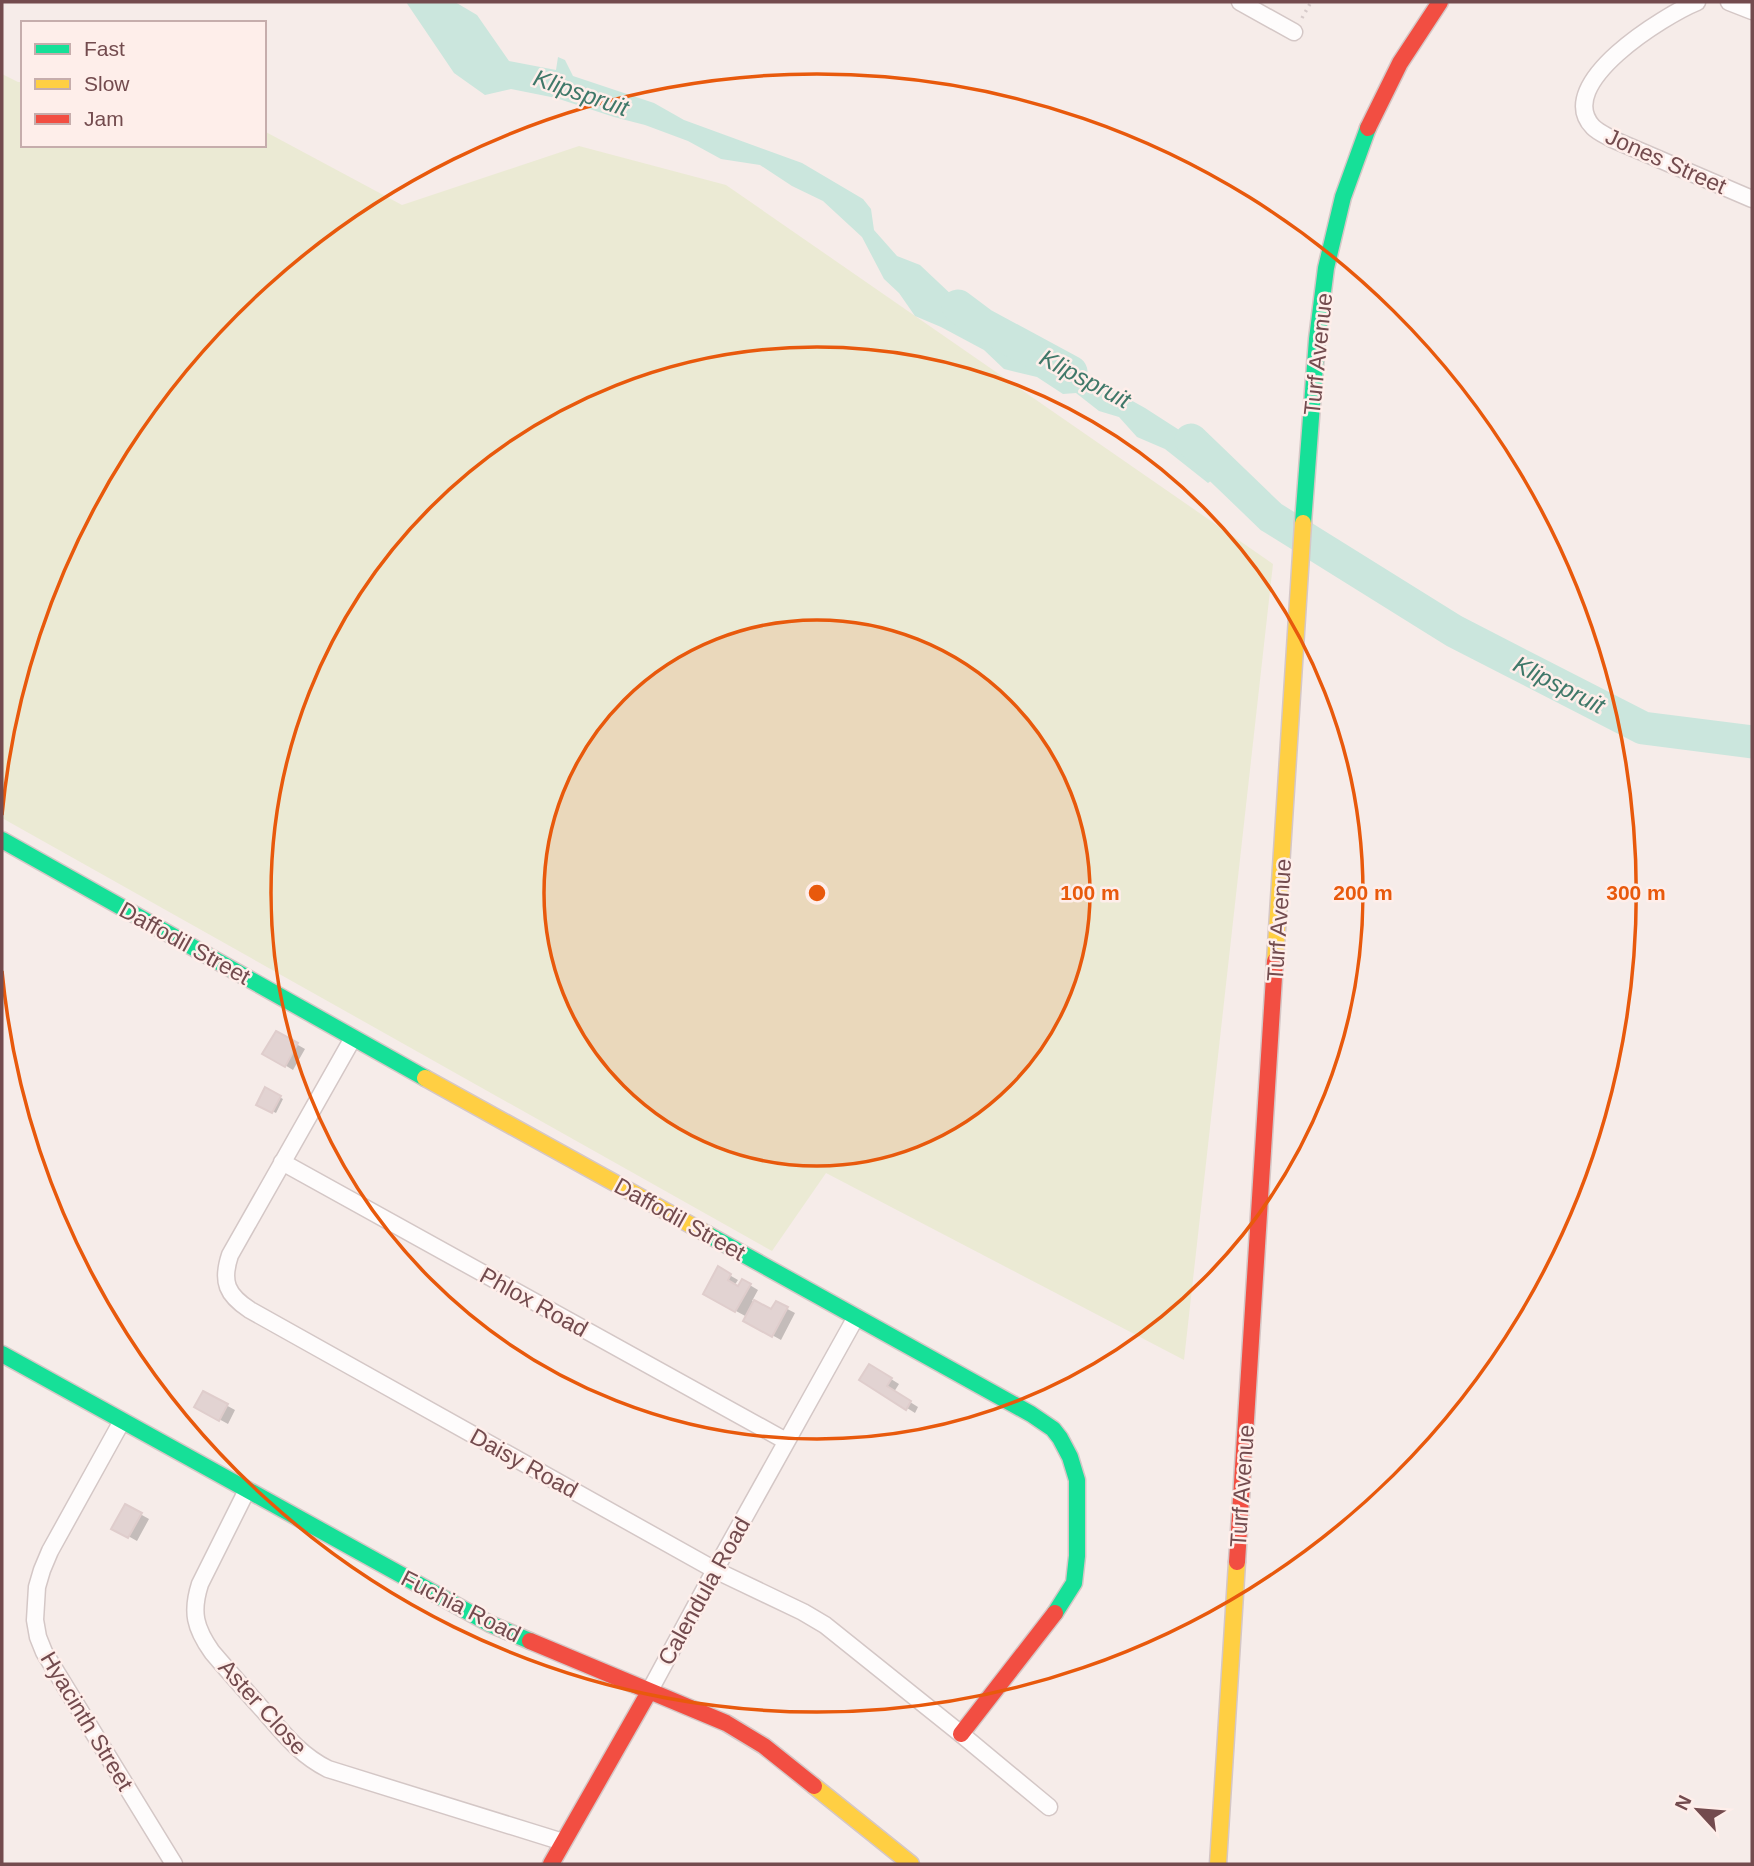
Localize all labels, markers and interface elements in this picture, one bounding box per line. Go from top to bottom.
legend [21,21,266,147]
text: Fast [84,37,125,60]
water label: Klipspruit [530,64,633,122]
text: Slow [84,72,130,95]
text: Jam [84,107,124,130]
street label: Jones Street [1602,123,1731,199]
street label: Turf Avenue [1299,292,1337,416]
water label: Klipspruit [1035,343,1136,414]
water label: Klipspruit [1509,650,1611,720]
street label: Turf Avenue [1262,858,1296,982]
centre of rings [805,881,829,905]
text: 100 m [1060,881,1120,904]
text: 200 m [1333,881,1393,904]
text: 300 m [1606,881,1666,904]
street label: Daffodil Street [115,896,255,990]
street label: Daffodil Street [610,1172,750,1266]
street label: Phlox Road [476,1262,592,1342]
street label: Daisy Road [466,1423,582,1503]
street label: Turf Avenue [1225,1424,1259,1548]
street label: Calendula Road [653,1513,755,1669]
street label: Fuchia Road [397,1565,525,1647]
street label: Hyacinth Street [35,1647,139,1796]
street label: Aster Close [214,1654,312,1760]
north arrow [1663,1775,1733,1845]
text: N [1671,1792,1696,1814]

